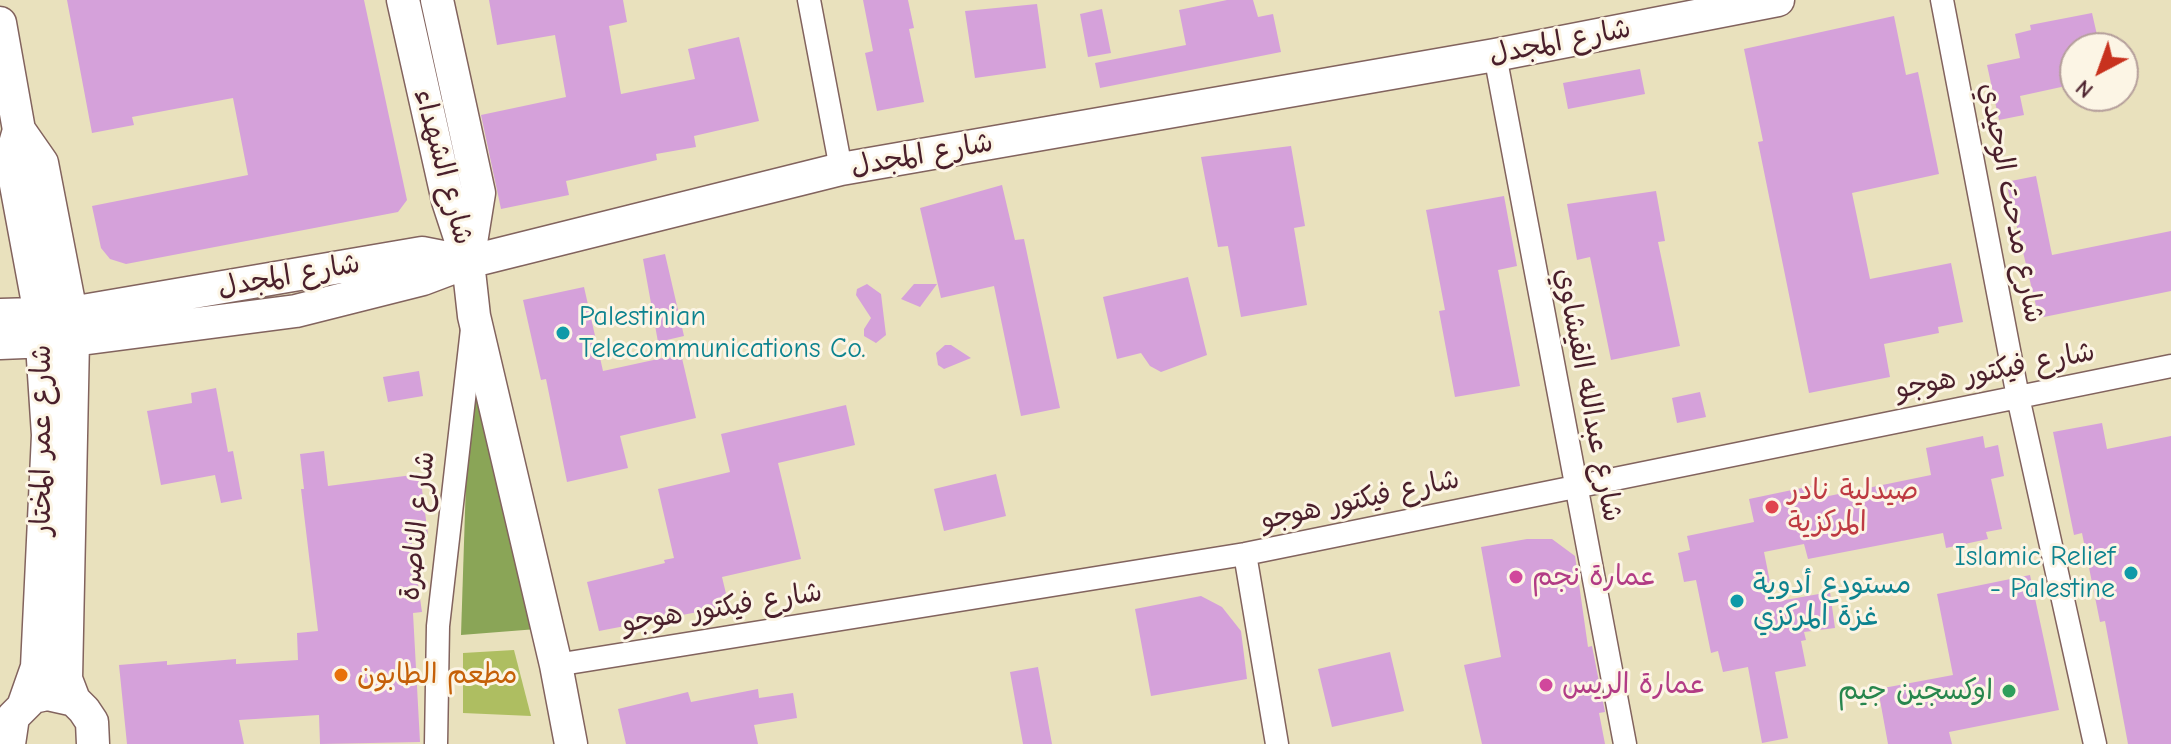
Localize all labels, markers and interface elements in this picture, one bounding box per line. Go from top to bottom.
street label: شارع المجدل [1486,12,1634,72]
north arrow [2059,32,2139,112]
text: N [2071,74,2099,103]
street label: شارع مدحت الوحيدي [1971,80,2051,326]
street label: شارع الشهداء [406,86,480,248]
street label: شارع المجدل [848,126,996,184]
street label: شارع المجدل [215,247,363,305]
street label: شارع عبدالله القيشاوي [1547,265,1629,525]
place label: Palestinian Telecommunications Co. [579,300,866,366]
marker: Palestinian Telecommunications Co. [554,324,572,342]
street label: شارع فيكتور هوجو [1892,335,2098,407]
street label: شارع عمر المختار [25,345,59,535]
street label: شارع الناصرة [393,450,443,602]
street label: شارع فيكتور هوجو [1257,463,1463,537]
place label: صيدلية نادر المركزية [1788,474,1918,540]
marker: صيدلية نادر المركزية [1763,498,1781,516]
place label: Islamic Relief - Palestine [1955,540,2115,606]
place label: عمارة نجم [1532,560,1657,594]
marker: Islamic Relief - Palestine [2122,564,2140,582]
marker: عمارة نجم [1507,568,1525,586]
place label: مستودع أدوية غزة المركزي [1753,568,1911,634]
street label: شارع فيكتور هوجو [619,576,825,640]
marker: مستودع أدوية غزة المركزي [1728,592,1746,610]
place label: مطعم الطابون [357,658,518,692]
marker: مطعم الطابون [332,666,350,684]
place label: عمارة الريس [1562,668,1706,702]
place label: اوكسجين جيم [1838,674,1993,708]
marker: عمارة الريس [1537,676,1555,694]
marker: اوكسجين جيم [2000,682,2018,700]

